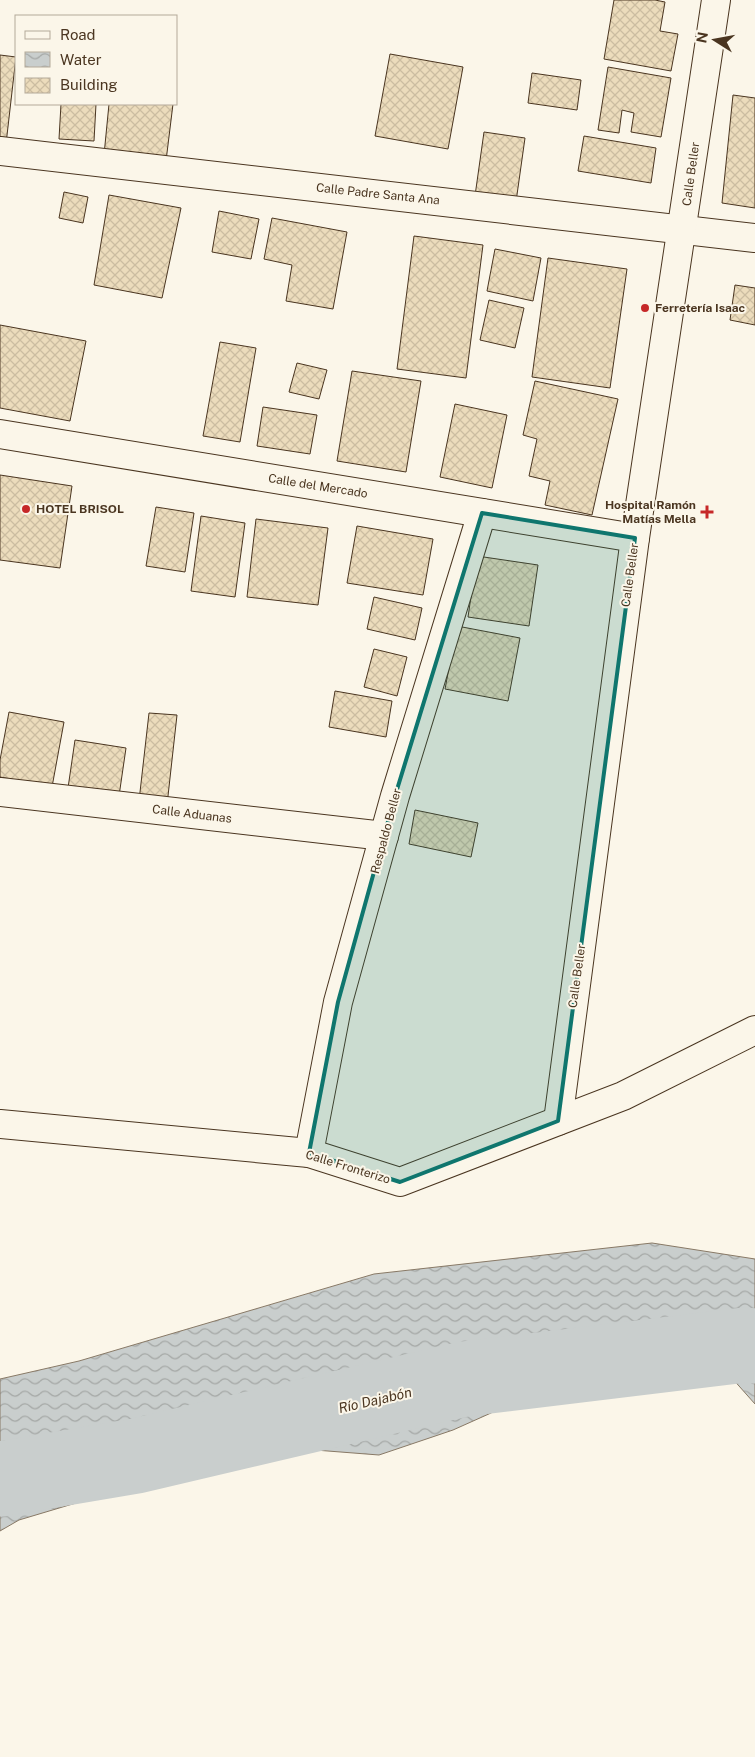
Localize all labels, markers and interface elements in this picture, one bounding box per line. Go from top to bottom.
legend [15,15,178,105]
north arrow [690,15,740,65]
text: Road [60,26,96,43]
text: N [693,31,711,44]
text: Water [60,51,102,68]
text: Building [60,76,118,93]
street label: Calle Beller [680,141,702,207]
street label: Calle Padre Santa Ana [315,181,441,207]
place label: Ferretería Isaac [655,301,746,315]
marker: Ferretería Isaac [639,302,651,314]
street label: Calle del Mercado [267,471,369,501]
place label: Hospital Ramón Matías Mella [605,498,696,526]
place label: HOTEL BRISOL [36,502,124,516]
marker: HOTEL BRISOL [20,503,32,515]
marker: Hospital Ramón Matías Mella [700,505,714,519]
street label: Calle Beller [619,542,641,608]
street label: Respaldo Beller [368,787,404,875]
street label: Calle Aduanas [151,802,233,826]
street label: Calle Beller [566,943,588,1009]
street label: Calle Fronterizo [304,1147,392,1187]
water label: Río Dajabón [337,1384,413,1416]

